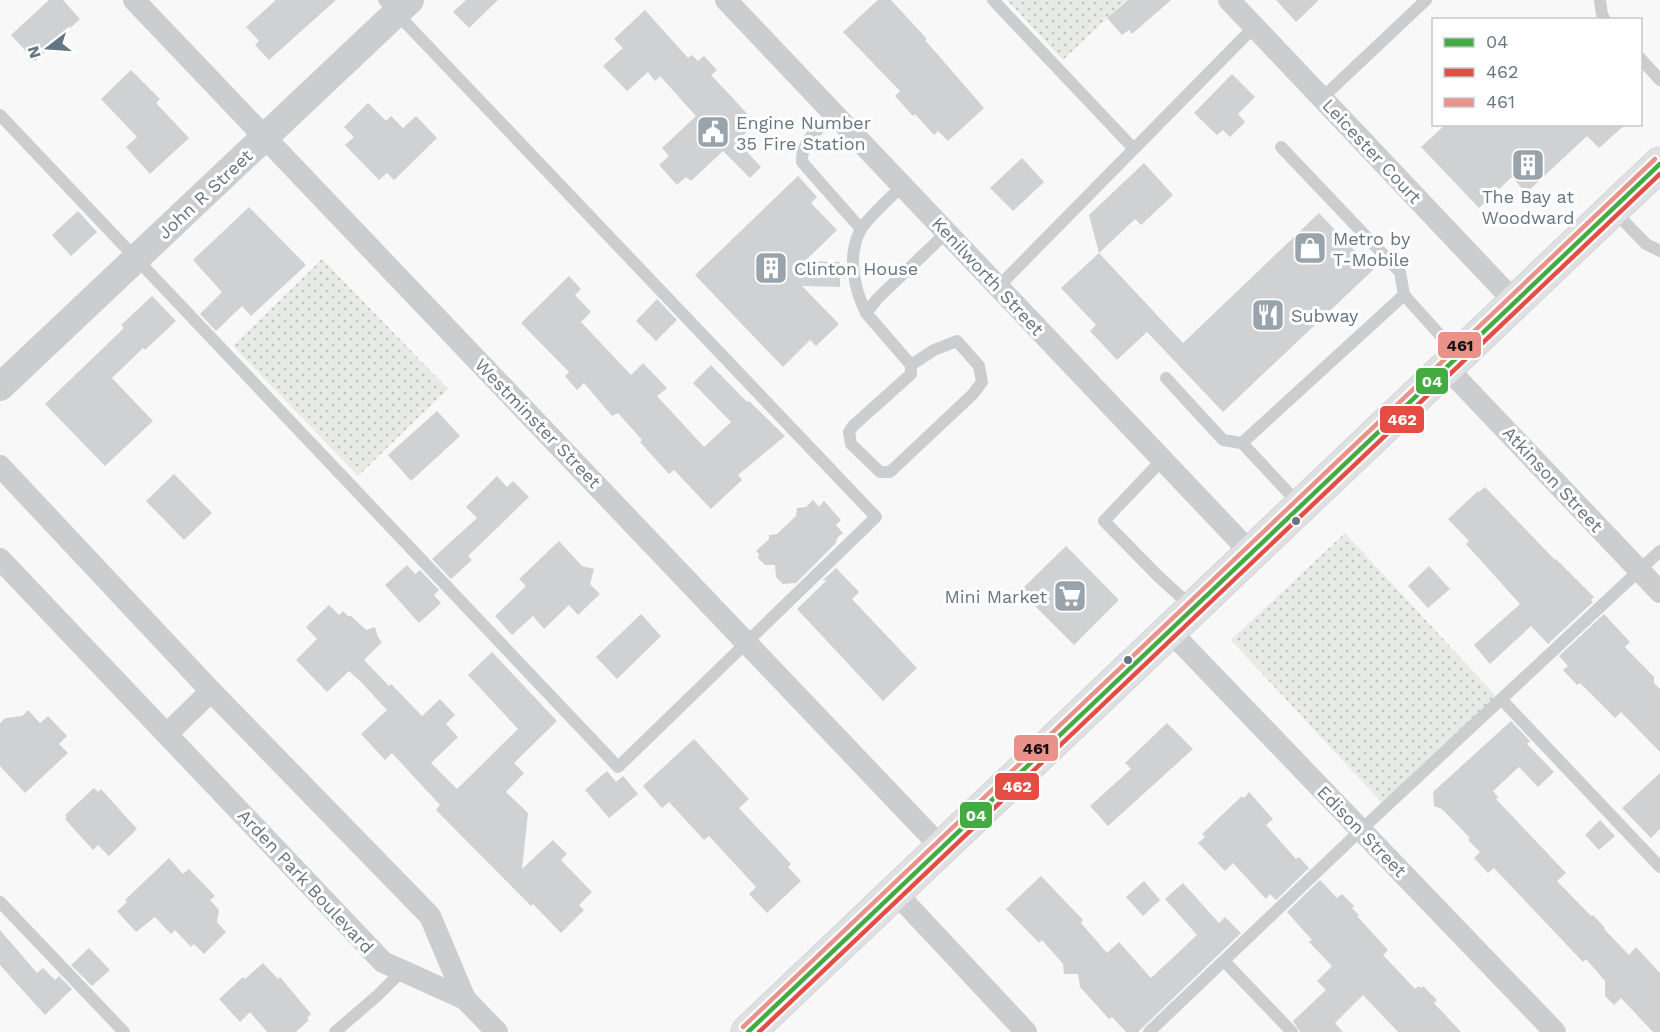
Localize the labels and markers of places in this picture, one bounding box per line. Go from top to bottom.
place label: Engine Number 35 Fire Station [736,112,871,154]
public building icon: Engine Number 35 Fire Station [695,114,731,150]
building icon: The Bay at Woodward [1510,147,1546,183]
place label: The Bay at Woodward [1482,186,1574,228]
place label: Metro by T-Mobile [1333,228,1411,270]
shop icon: Metro by T-Mobile [1292,230,1328,266]
building icon: Clinton House [753,250,789,286]
place label: Clinton House [794,258,918,279]
restaurant icon: Subway [1250,297,1286,333]
place label: Subway [1291,305,1359,326]
unlabelled marker [1290,515,1302,527]
supermarket icon: Mini Market [1052,578,1088,614]
place label: Mini Market [944,586,1047,607]
unlabelled marker [1122,654,1134,666]

